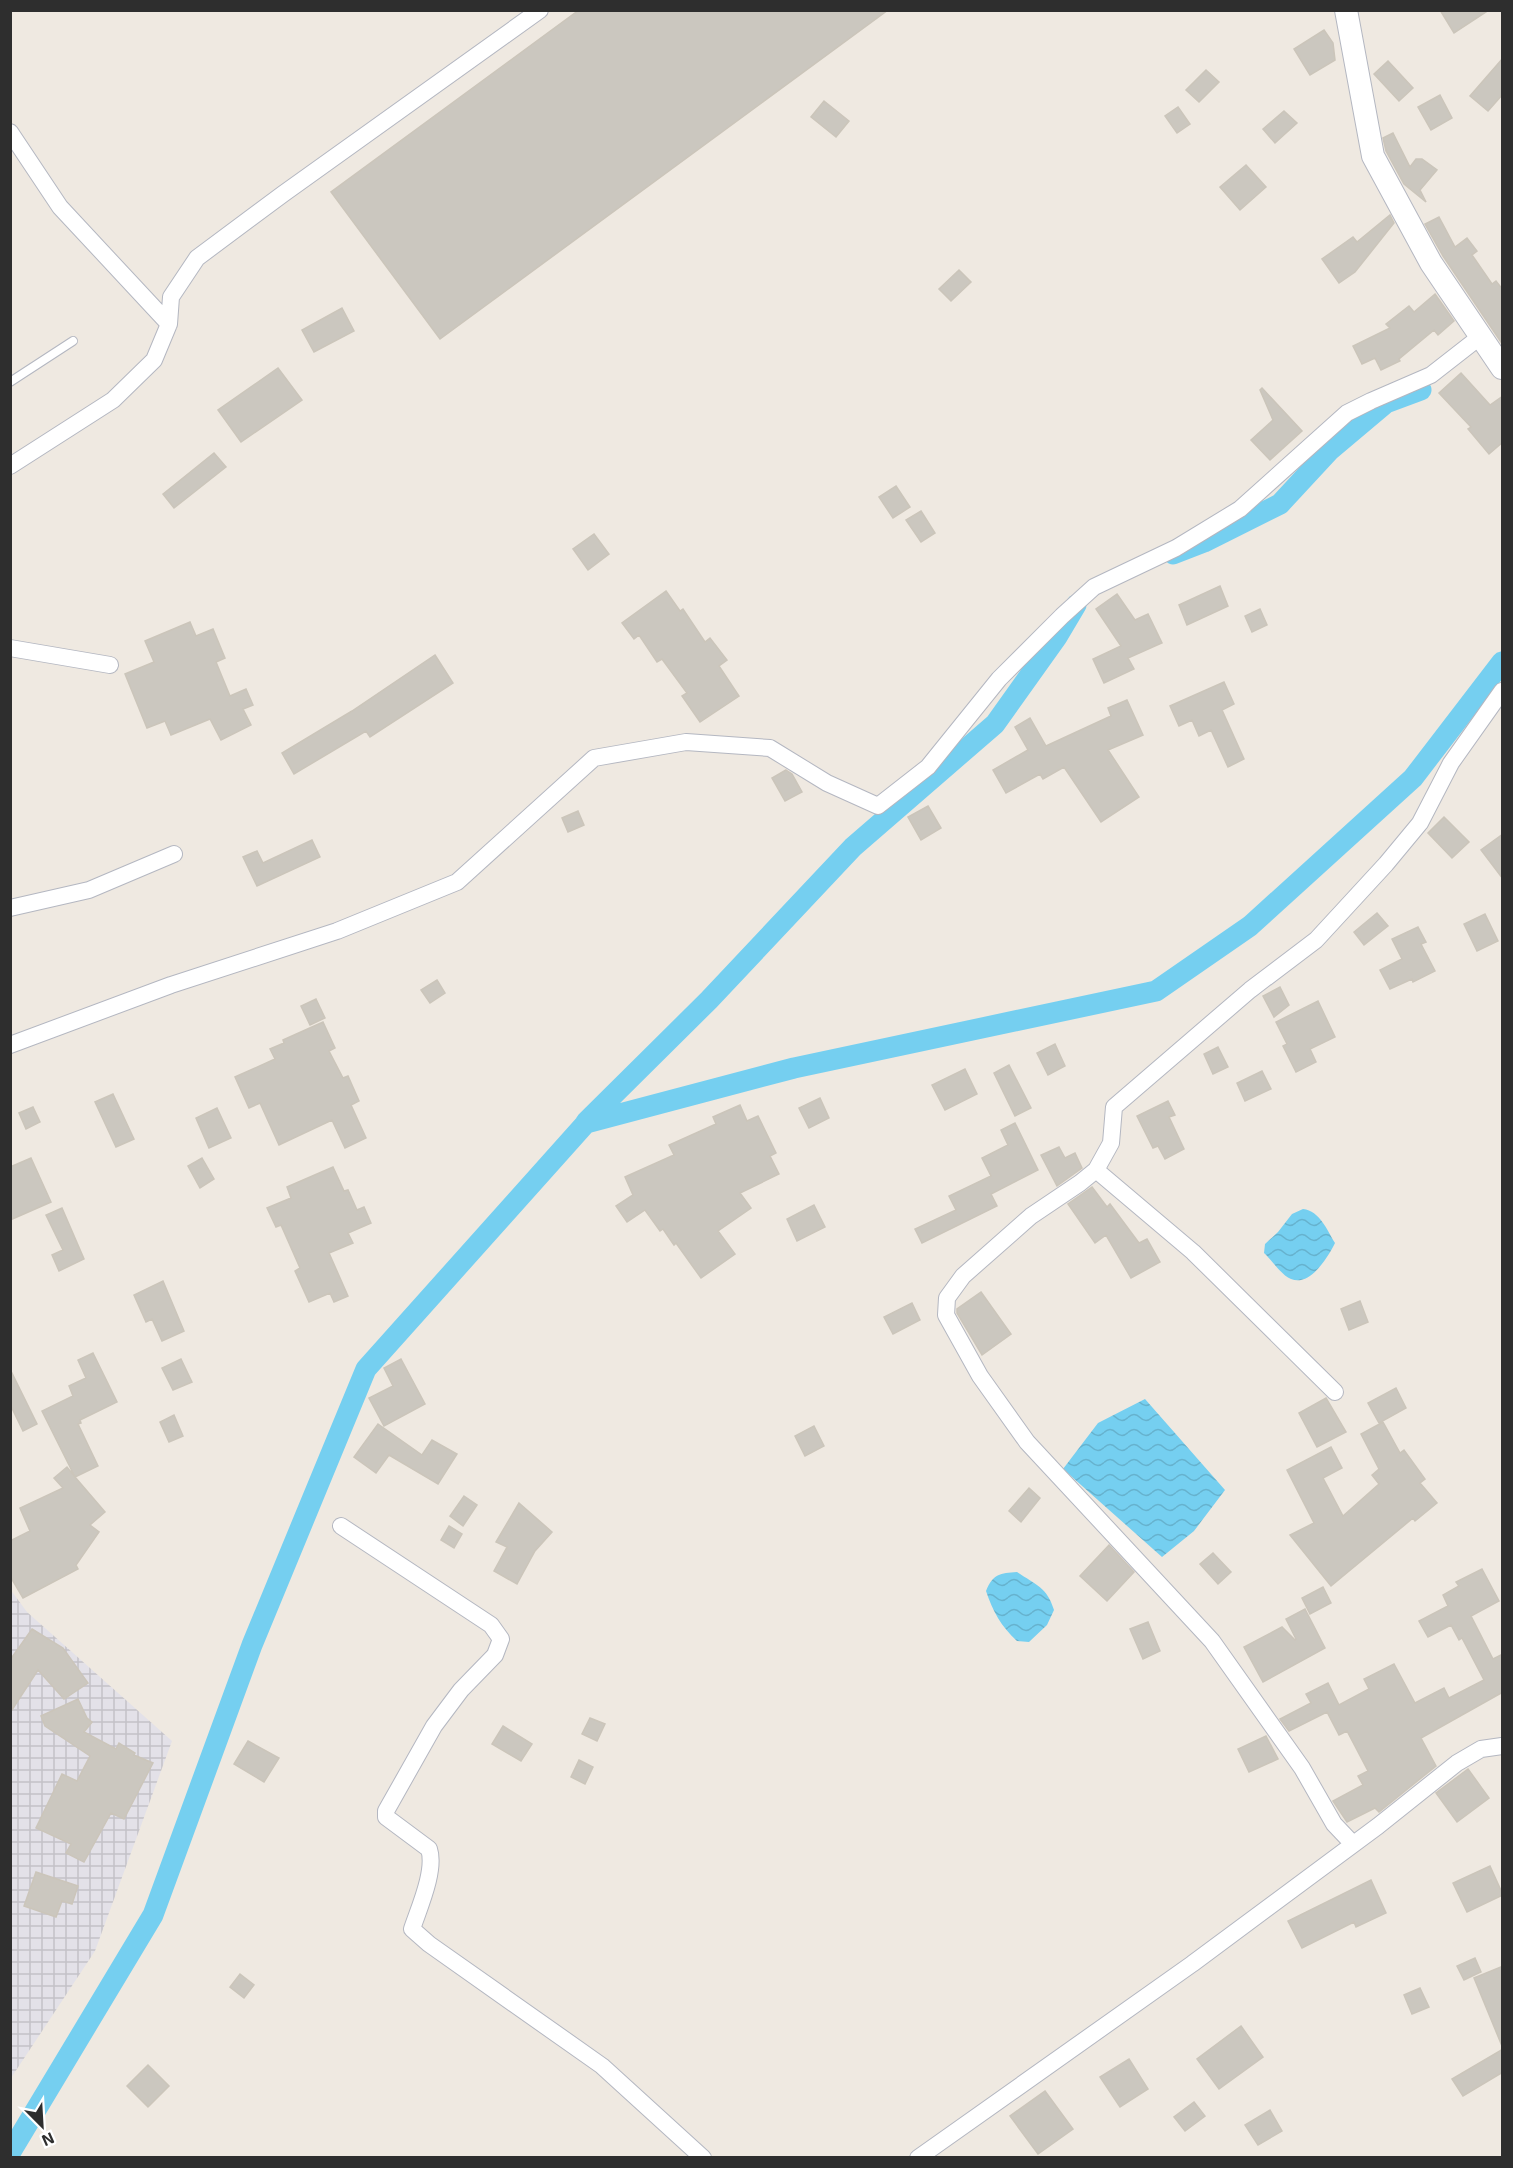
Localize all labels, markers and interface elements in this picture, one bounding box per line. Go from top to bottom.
north arrow [12,2096,72,2156]
text: N [39,2129,57,2151]

